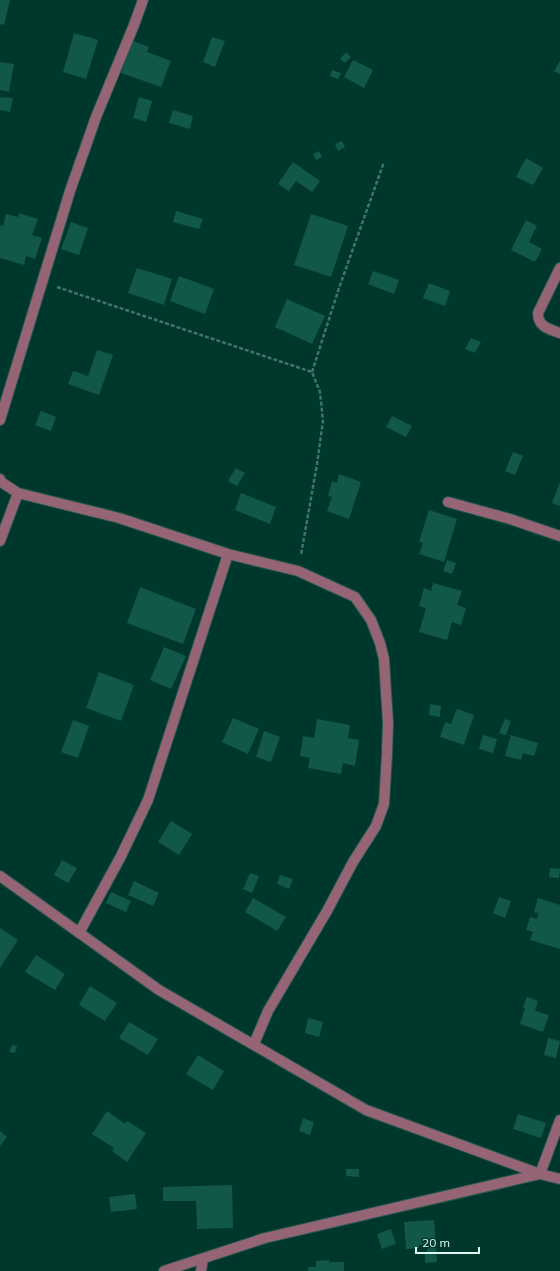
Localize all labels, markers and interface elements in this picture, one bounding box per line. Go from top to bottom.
scale bar [416,1229,479,1255]
text: 20 m [422,1235,450,1250]

